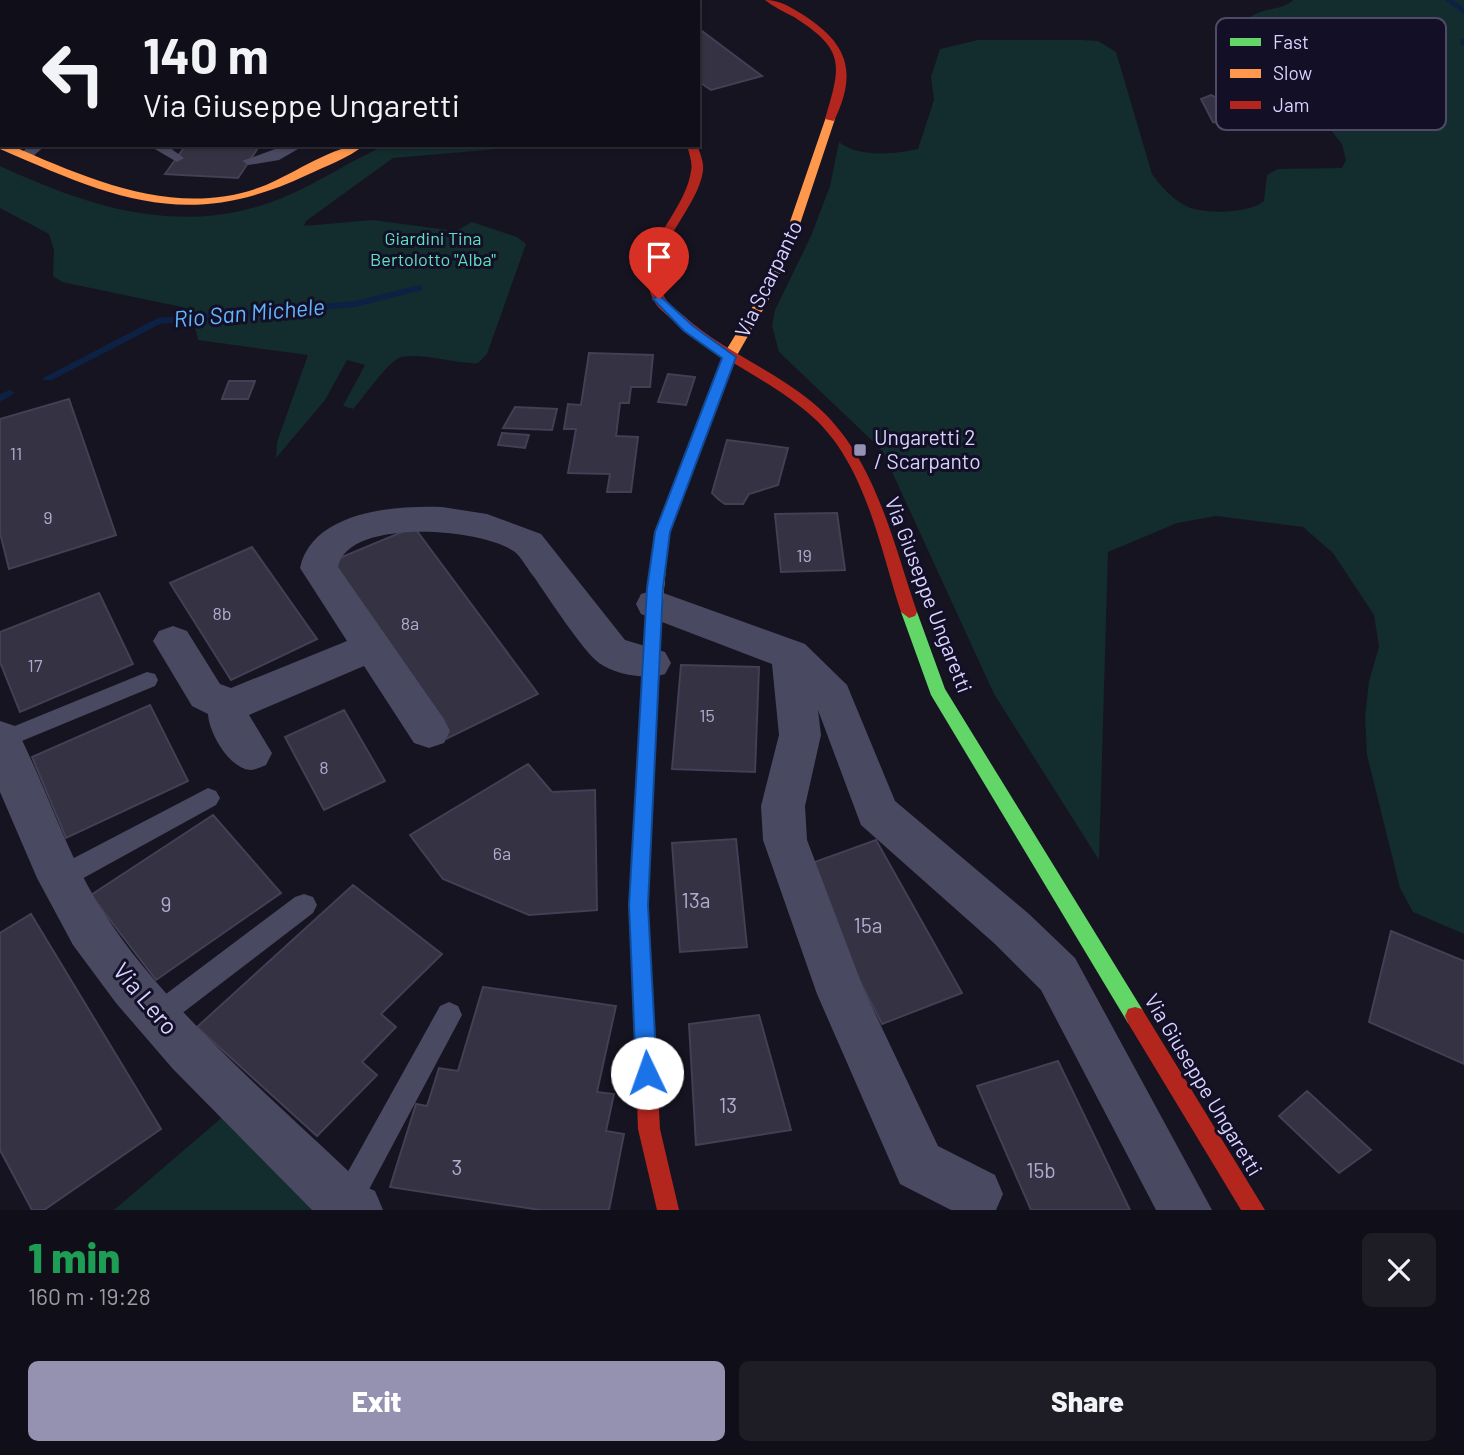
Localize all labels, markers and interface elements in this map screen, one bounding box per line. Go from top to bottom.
legend [1216,18,1446,130]
text: 140 m [143,25,269,84]
icon: left [28,28,119,119]
text: Fast [1273,30,1309,53]
text: Slow [1273,61,1312,84]
text: Via Giuseppe Ungaretti [143,85,460,123]
text: Jam [1273,93,1309,116]
street label: Via Scarpanto [729,216,807,341]
park label: Giardini Tina Bertolotto "Alba" [370,227,496,270]
pin [629,227,689,299]
icon: arrive [640,238,678,276]
water label: Rio San Michele [172,291,326,333]
place label: Ungaretti 2 / Scarpanto [874,424,981,473]
house number: 11 [10,442,22,464]
marker: Ungaretti 2 / Scarpanto [852,442,868,458]
street label: Via Giuseppe Ungaretti [880,493,978,696]
house number: 9 [43,506,53,528]
house number: 19 [796,544,812,566]
house number: 8b [212,602,232,624]
house number: 8a [401,612,419,634]
house number: 17 [28,654,43,676]
house number: 15 [699,704,715,726]
house number: 8 [319,756,329,778]
house number: 6a [493,842,511,864]
house number: 13a [682,887,710,912]
house number: 9 [161,891,171,916]
house number: 15a [854,912,882,937]
street label: Via Lero [108,956,185,1040]
street label: Via Giuseppe Ungaretti [1140,989,1269,1180]
position arrow [610,1036,684,1110]
house number: 13 [719,1092,737,1117]
house number: 3 [452,1154,462,1179]
house number: 15b [1026,1157,1056,1182]
text: 1 min [28,1231,120,1281]
button: close [1362,1233,1436,1307]
text: 160 m · 19:28 [28,1282,151,1310]
button: Exit [28,1361,725,1441]
button: Share [739,1361,1436,1441]

